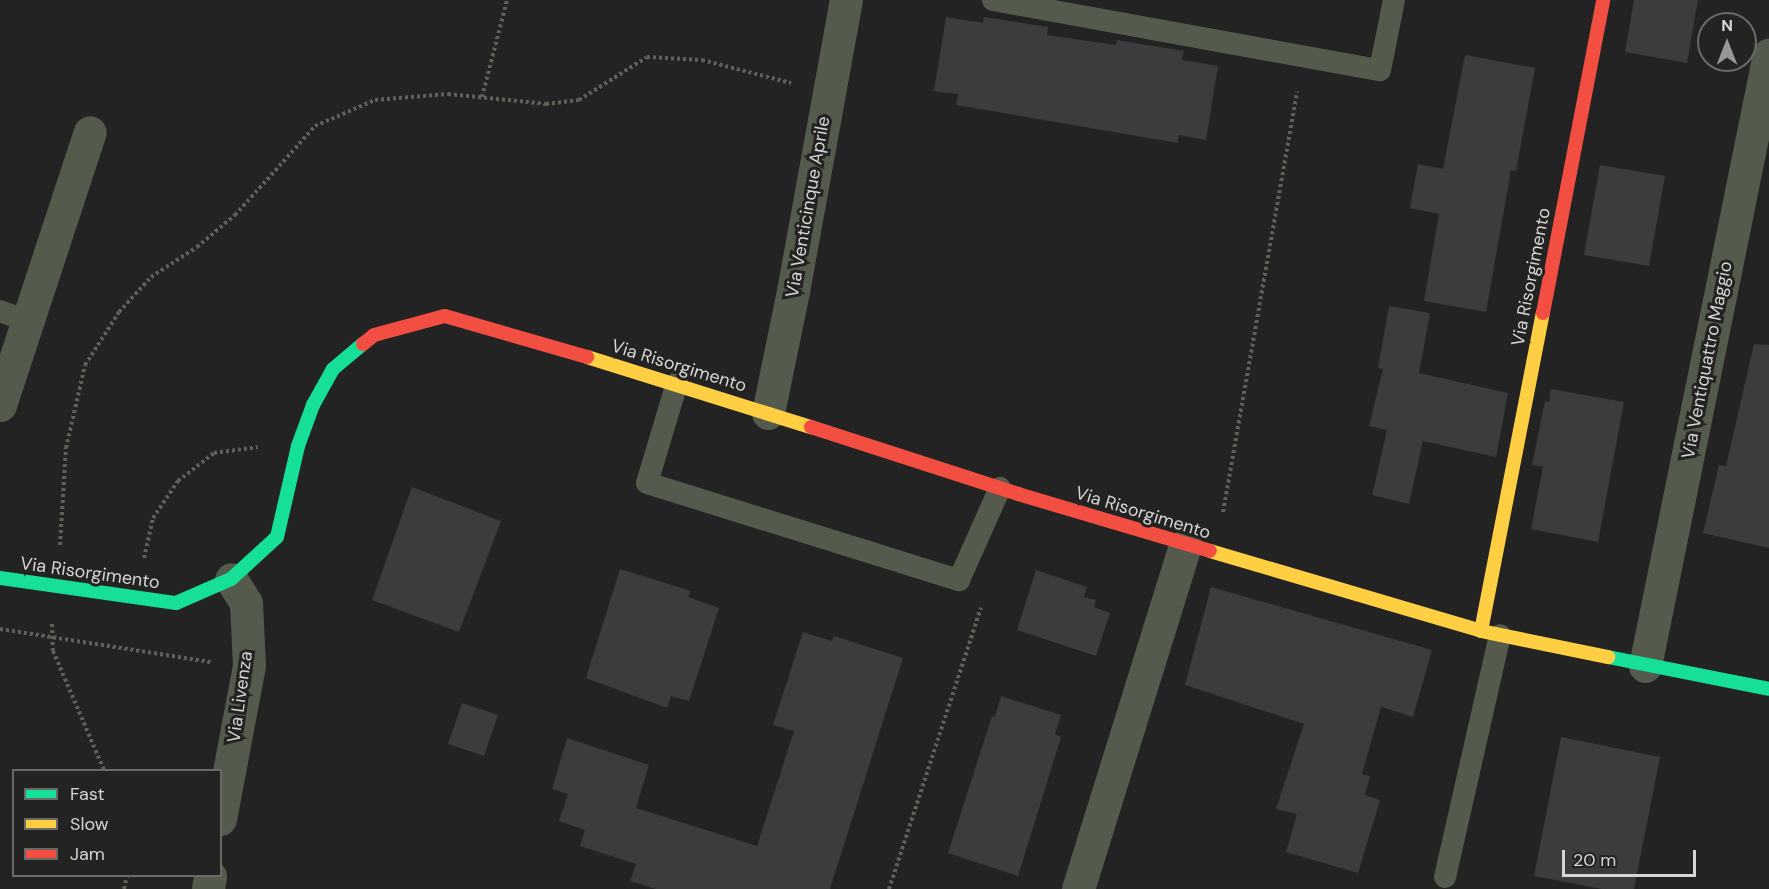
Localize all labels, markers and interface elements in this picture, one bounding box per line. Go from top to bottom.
north arrow [1697,12,1757,72]
text: N [1721,15,1733,36]
street label: Via Venticinque Aprile [781,115,835,299]
street label: Via Risorgimento [1507,206,1555,348]
street label: Via Ventiquattro Maggio [1677,259,1737,461]
street label: Via Risorgimento [609,335,749,397]
street label: Via Risorgimento [1073,482,1213,544]
street label: Via Risorgimento [19,553,161,593]
street label: Via Livenza [223,650,257,744]
legend [12,769,222,877]
text: Fast [70,782,105,806]
text: Slow [70,812,109,836]
scale bar [1565,838,1698,876]
text: Jam [70,842,105,866]
text: 20 m [1573,848,1616,872]

